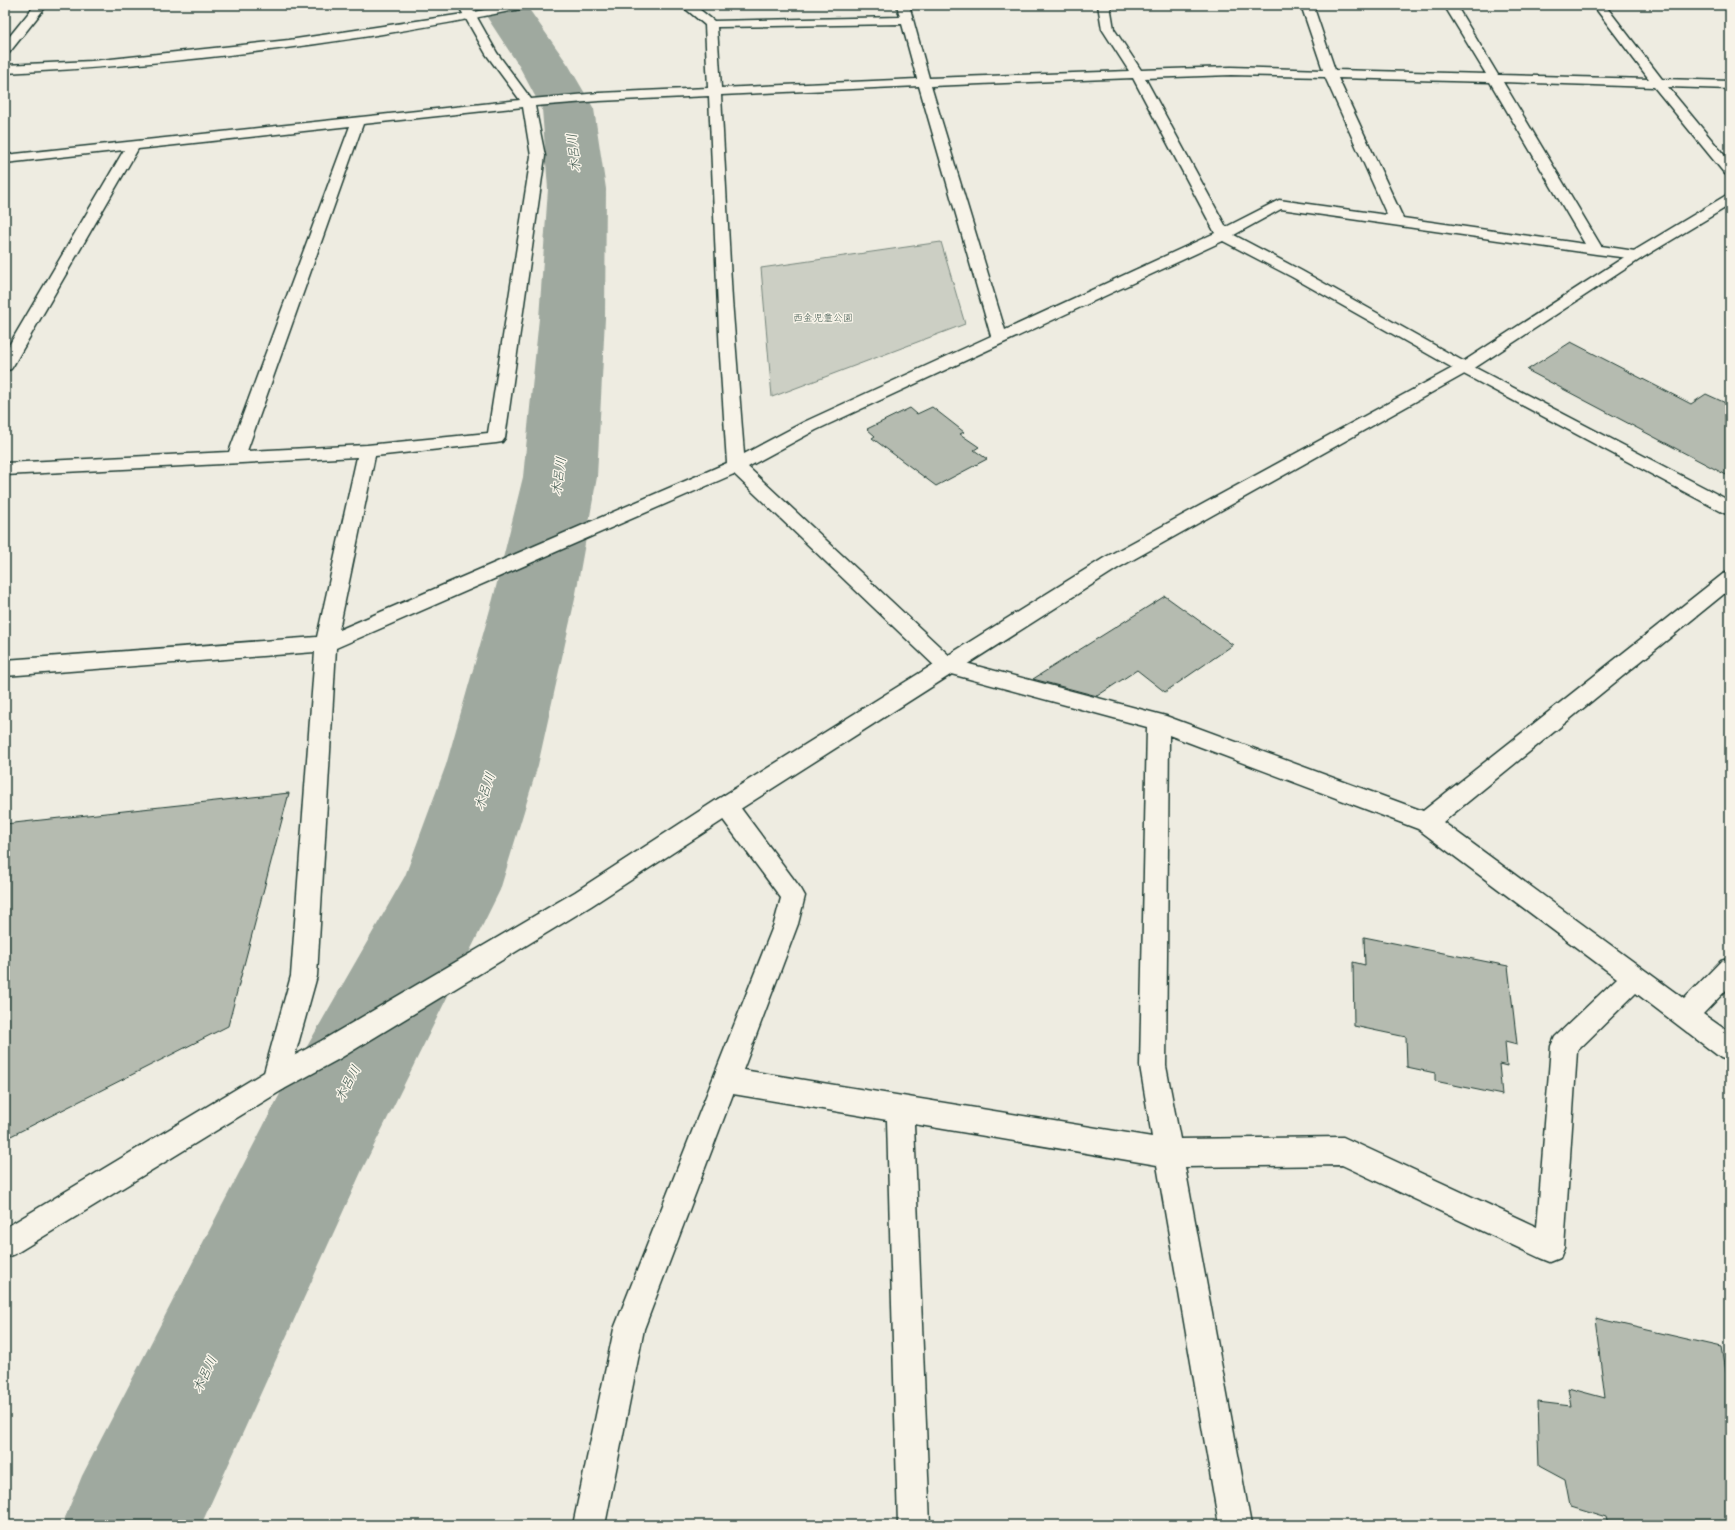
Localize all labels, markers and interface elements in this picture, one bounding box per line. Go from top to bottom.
water label: 木呂川 [564,133,583,173]
park label: 西金児童公園 [793,311,853,324]
water label: 木呂川 [548,456,569,496]
water label: 木呂川 [471,770,498,812]
water label: 木呂川 [332,1062,363,1104]
water label: 木呂川 [189,1353,220,1395]

